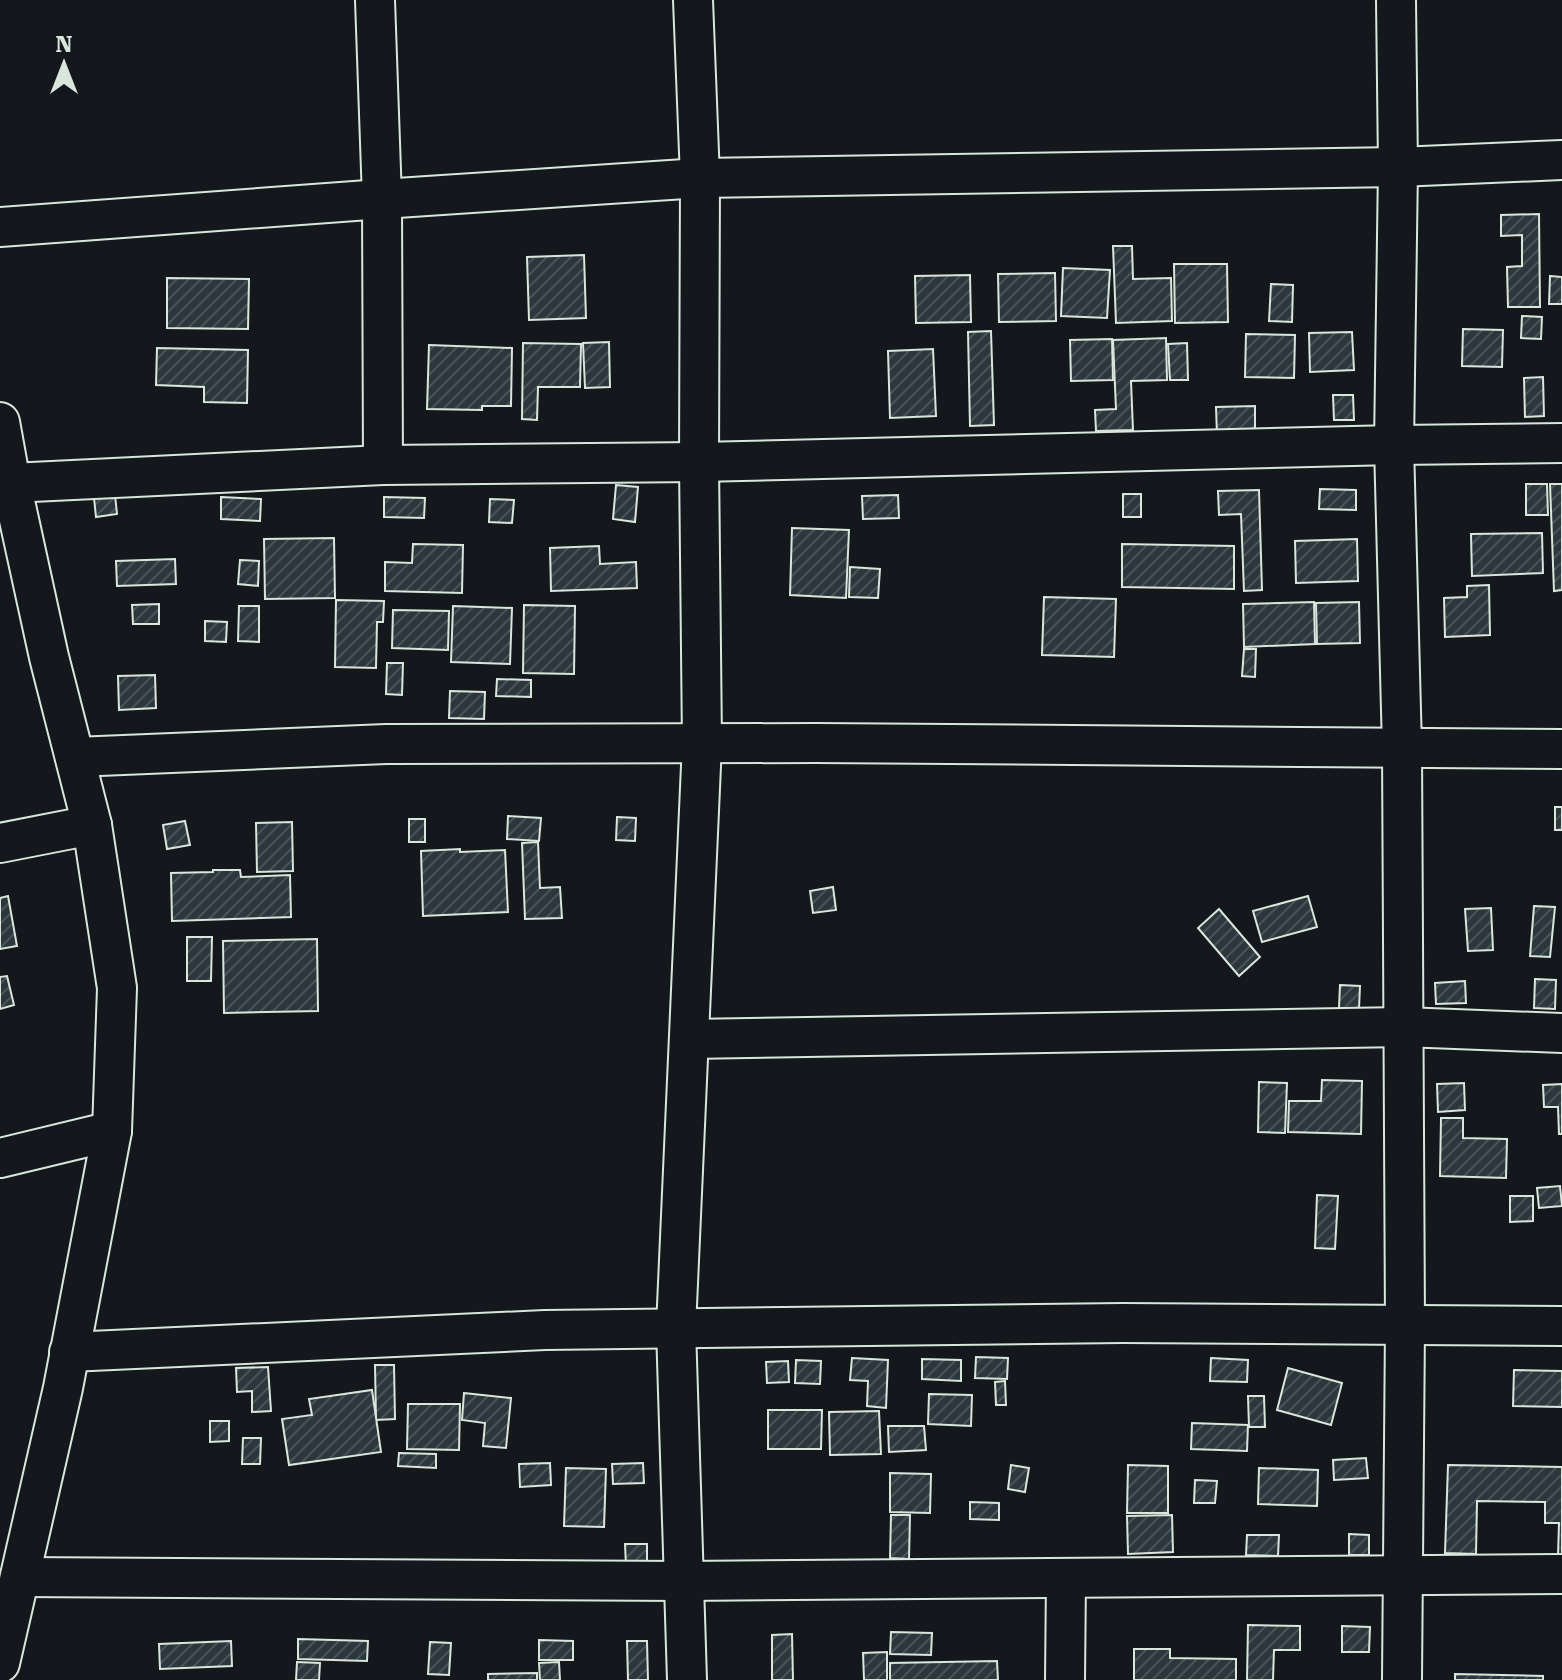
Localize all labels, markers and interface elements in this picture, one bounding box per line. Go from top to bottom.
north arrow [24,24,104,104]
text: N [56,32,73,57]

